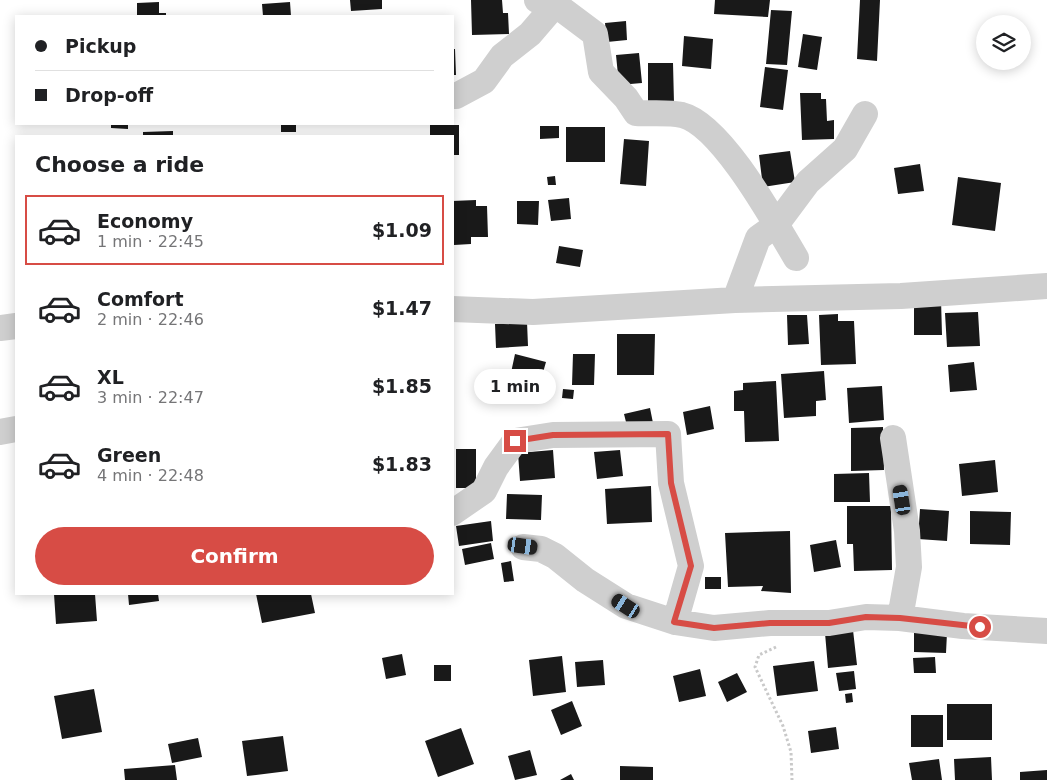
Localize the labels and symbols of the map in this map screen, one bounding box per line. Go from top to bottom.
callout: 1 min [474,368,556,404]
route end [504,430,526,452]
car [892,484,911,516]
car [507,536,538,556]
car [609,592,642,620]
route start [969,616,991,638]

